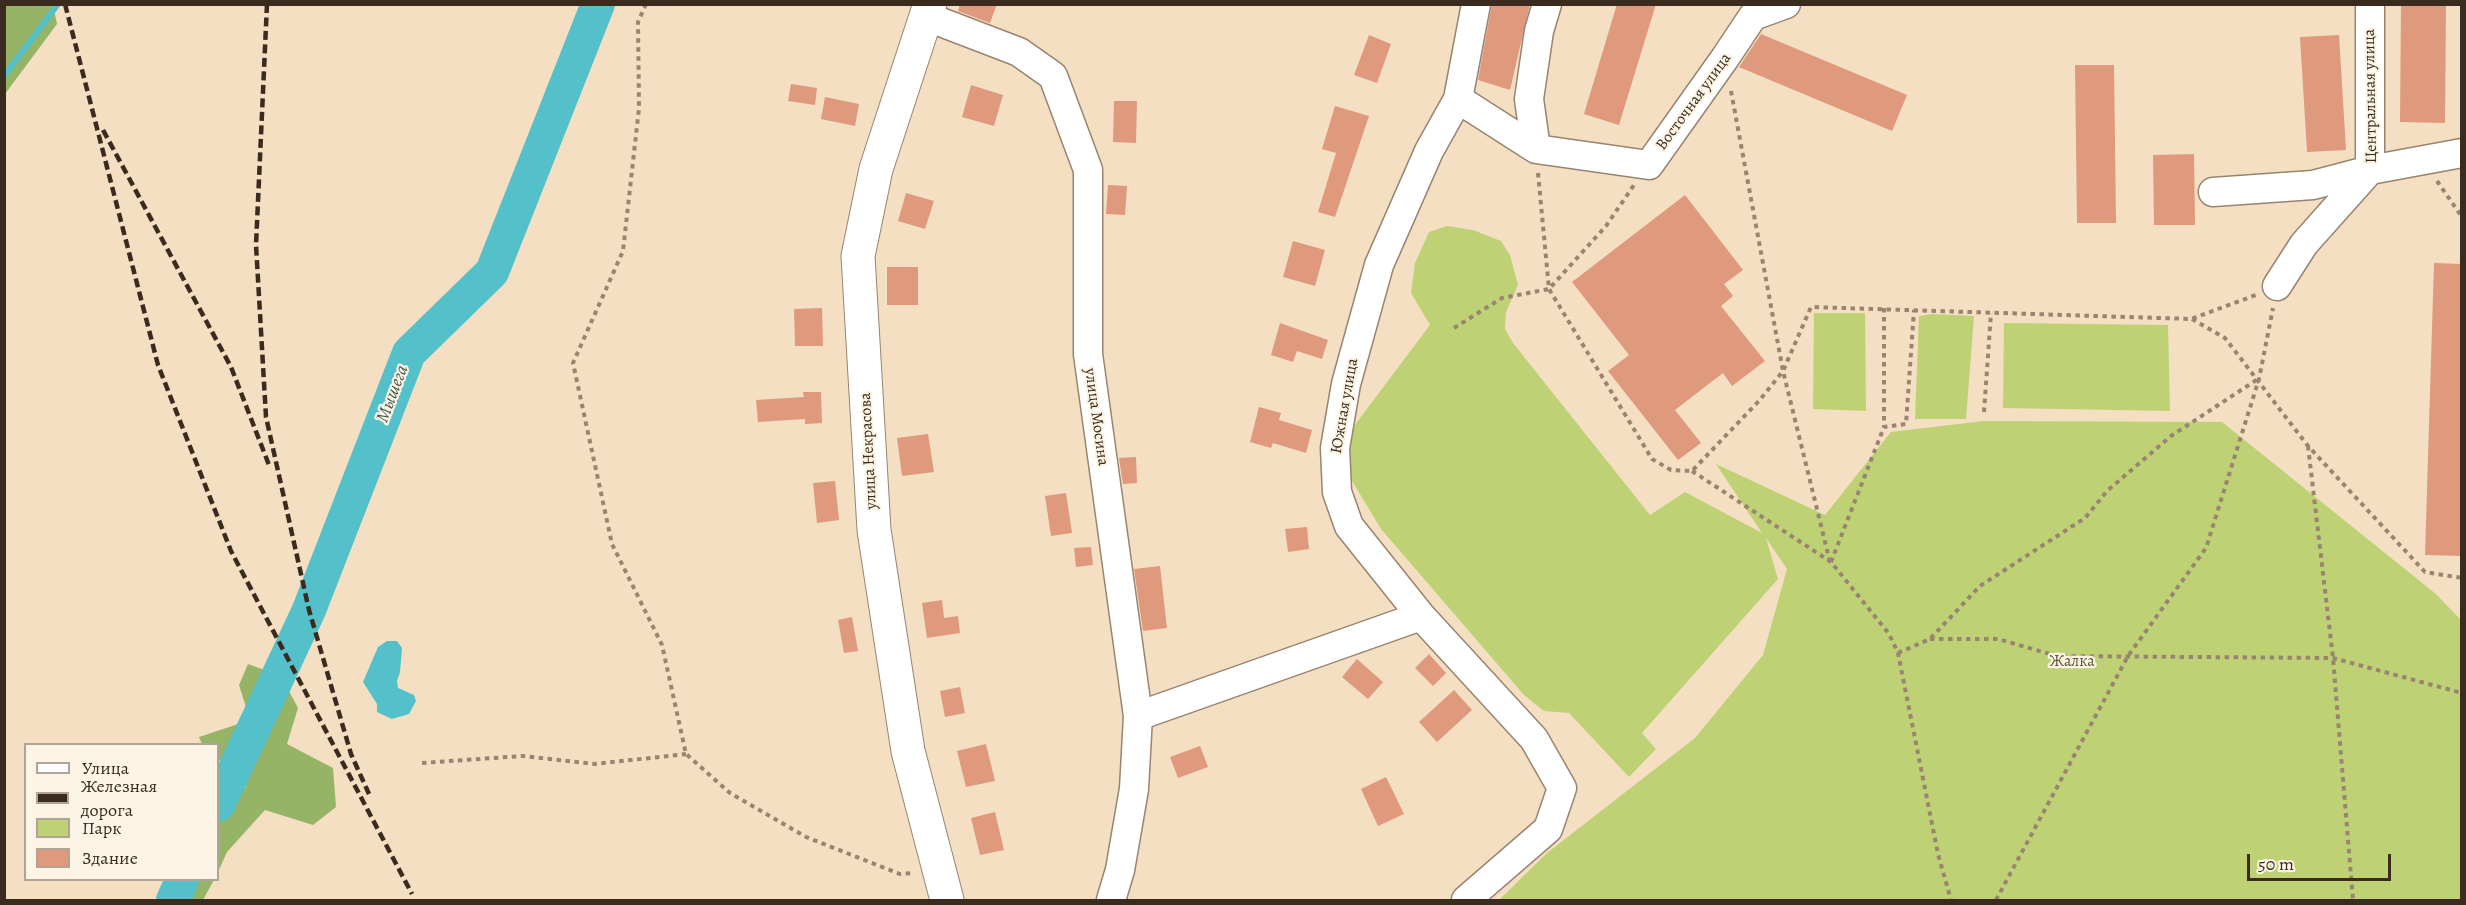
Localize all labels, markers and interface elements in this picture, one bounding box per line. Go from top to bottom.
street label: Центральная улица [2360,29,2382,163]
street label: Восточная улица [1652,50,1736,154]
street label: Южная улица [1327,357,1363,455]
water label: Мышега [372,362,414,426]
street label: улица Мосина [1080,367,1112,467]
street label: улица Некрасова [856,392,882,510]
park label: Жалка [2049,652,2095,672]
legend [24,743,219,881]
text: Улица [82,756,129,780]
text: Железная дорога [81,774,157,822]
text: Парк [82,816,122,840]
scale bar [2250,842,2394,880]
text: Здание [82,846,138,870]
text: 50 m [2258,852,2294,876]

